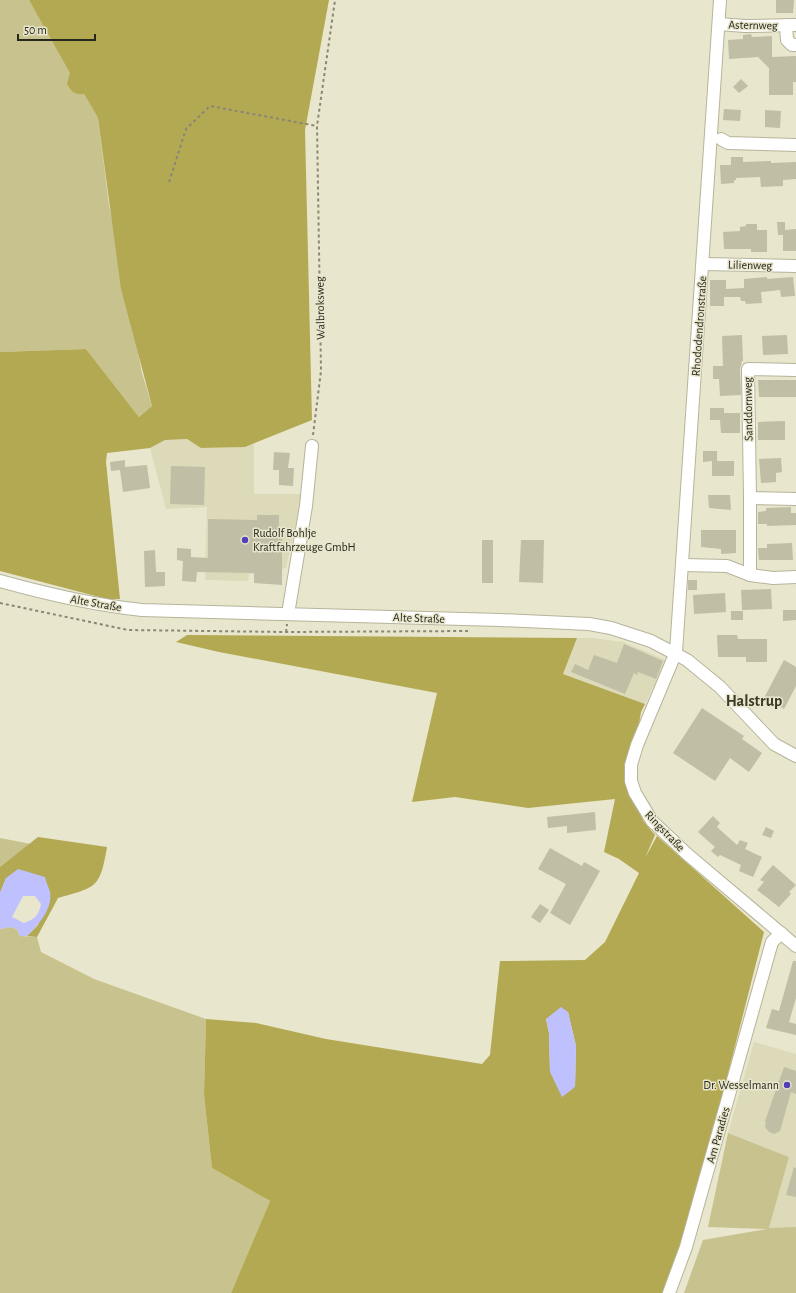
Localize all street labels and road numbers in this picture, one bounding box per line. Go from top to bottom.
street label: Asternweg [728,19,778,31]
street label: Lilienweg [728,259,772,271]
street label: Rhododendronstraße [690,275,708,377]
street label: Walbroksweg [313,276,327,340]
street label: Sanddornweg [741,377,755,441]
street label: Alte Straße [69,593,123,613]
street label: Alte Straße [393,611,445,625]
street label: Ringstraße [643,808,687,854]
street label: Am Paradies [704,1105,732,1165]

